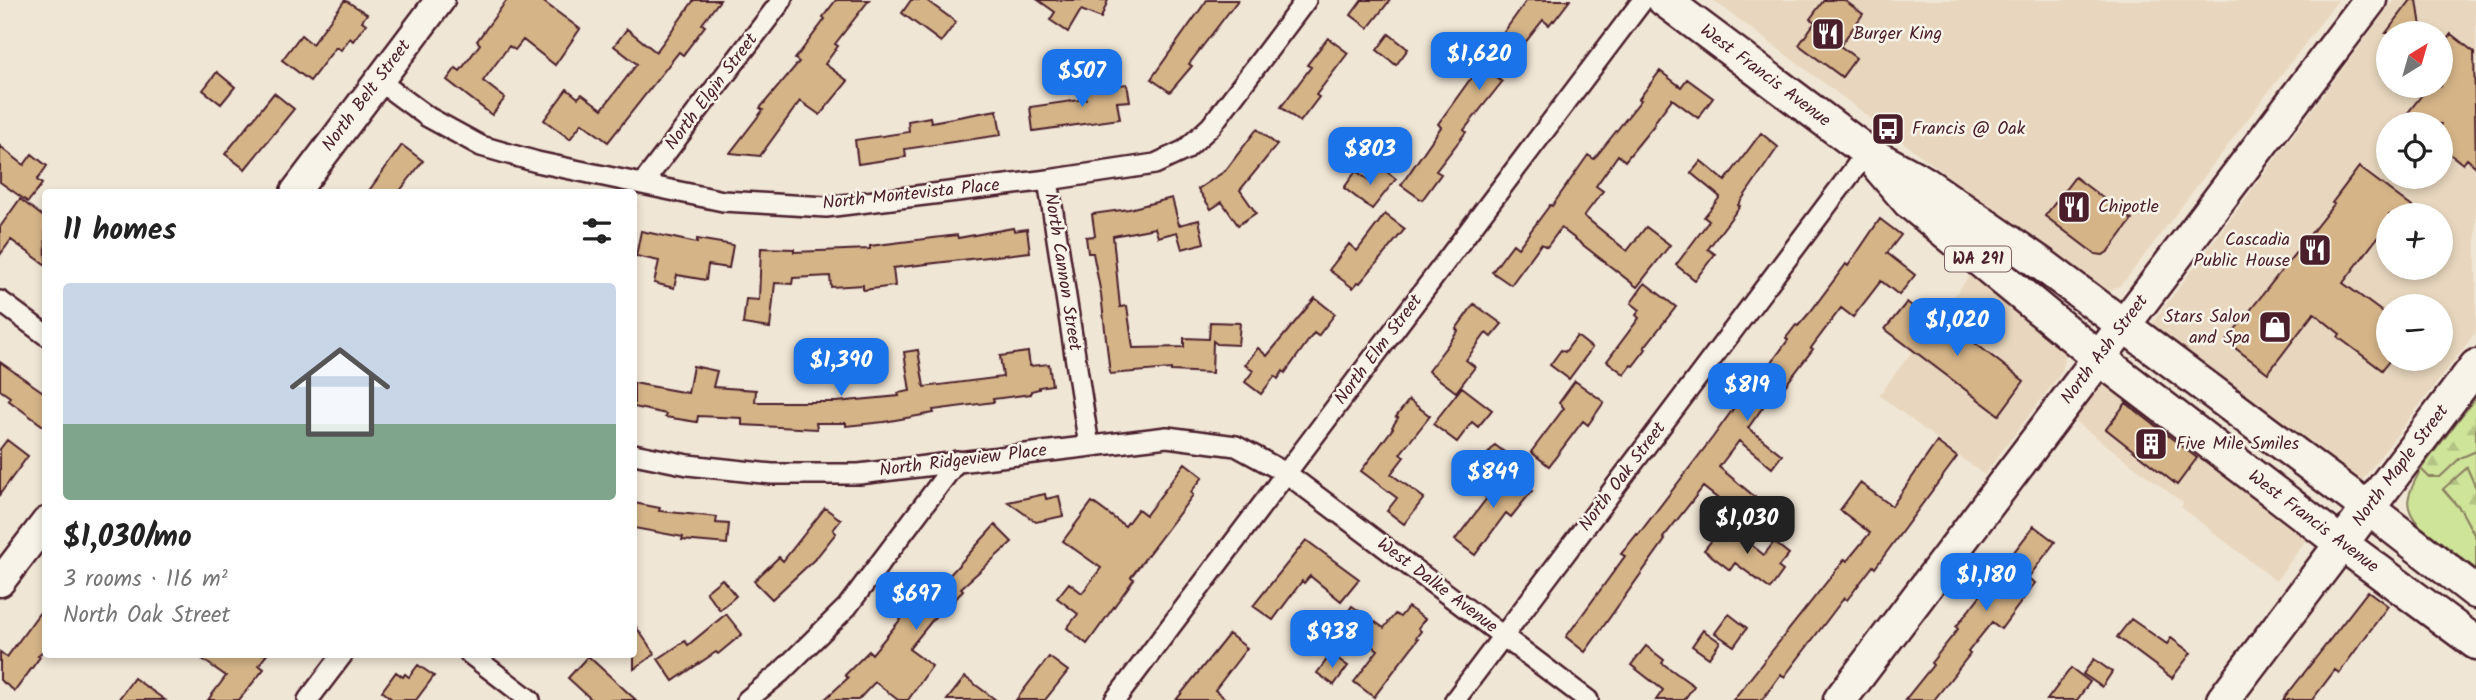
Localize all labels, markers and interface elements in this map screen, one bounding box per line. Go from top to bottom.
restaurant icon: Burger King [1809,15,1847,53]
street label: West Francis Avenue [1693,17,1837,135]
place label: Burger King [1853,20,1942,49]
north arrow [2376,21,2454,98]
map controls [2376,21,2453,371]
street label: North Elgin Street [658,26,766,157]
pin: $1,620 [1422,32,1536,92]
street label: North Belt Street [315,33,420,158]
text: $1,620 [1447,37,1511,73]
pin: $507 [1041,50,1123,109]
text: $507 [1058,54,1106,90]
bus stop icon: Francis @ Oak [1869,110,1907,148]
button: locate [2376,112,2453,189]
place label: Francis @ Oak [1912,115,2026,144]
pin: $803 [1329,128,1411,187]
text: $803 [1344,132,1396,168]
street label: North Montevista Place [821,171,1001,219]
restaurant icon: Chipotle [2055,188,2093,226]
street label: North Cannon Street [1035,191,1089,354]
place label: Chipotle [2098,193,2159,222]
button: + [2376,203,2453,280]
text: 11 homes [63,207,176,255]
icon: filters [578,212,616,250]
place label: Cascadia Public House [2194,226,2290,276]
restaurant icon: Cascadia Public House [2296,231,2334,269]
road number: WA 291 [1945,246,2011,272]
street label: North Elm Street [1328,288,1431,412]
street label: North Ash Street [2054,288,2157,411]
button: − [2376,294,2453,371]
pin: $1,020 [1900,298,2014,358]
text: $1,020 [1925,303,1989,339]
place label: Stars Salon and Spa [2164,303,2250,353]
shop icon: Stars Salon and Spa [2256,308,2294,346]
icon: home [277,329,403,455]
pin: $1,390 [784,338,898,398]
text: $1,390 [810,343,872,379]
pin: $819 [1706,364,1788,423]
text: $819 [1724,368,1770,404]
street label: North Maple Street [2345,398,2457,533]
street label: North Oak Street [1572,415,1675,538]
building icon: Five Mile Smiles [2132,425,2170,463]
place label: Five Mile Smiles [2176,430,2300,459]
street label: North Ridgeview Place [878,436,1048,486]
pin: $849 [1452,450,1534,510]
text: $849 [1467,455,1519,491]
street label: West Francis Avenue [2241,463,2385,581]
pin: $1,030 [1690,496,1804,556]
text: $1,030 [1716,501,1778,537]
text: $1,030/mo [63,514,192,562]
street label: West Dalke Avenue [1370,531,1504,641]
pin: $1,180 [1929,554,2043,613]
text: $1,180 [1957,558,2015,594]
text: 3 rooms · 116 m² [63,562,228,598]
pin: $697 [875,572,957,632]
text: $697 [892,577,940,613]
text: North Oak Street [63,598,230,634]
pin: $938 [1291,610,1373,670]
text: $938 [1306,615,1358,651]

